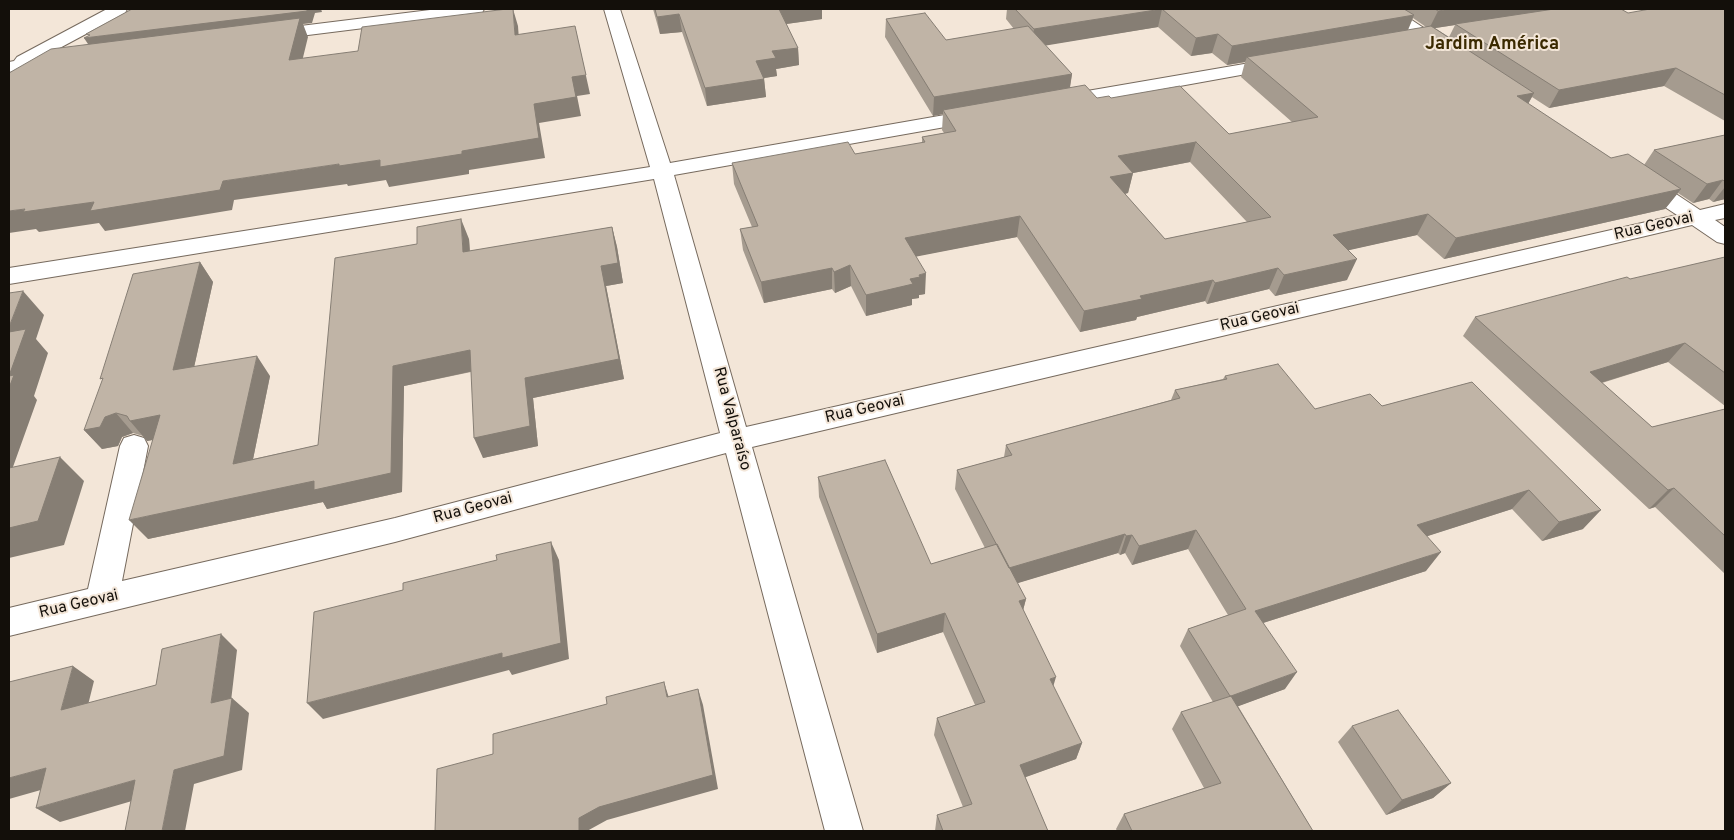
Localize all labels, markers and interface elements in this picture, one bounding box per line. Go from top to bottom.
district label: Jardim América [1425,34,1559,56]
street label: Rua Geovai [1612,209,1696,245]
street label: Rua Geovai [1218,300,1302,336]
street label: Rua Valparaíso [708,365,754,473]
street label: Rua Geovai [823,392,907,428]
street label: Rua Geovai [431,489,515,529]
street label: Rua Geovai [37,587,121,623]

